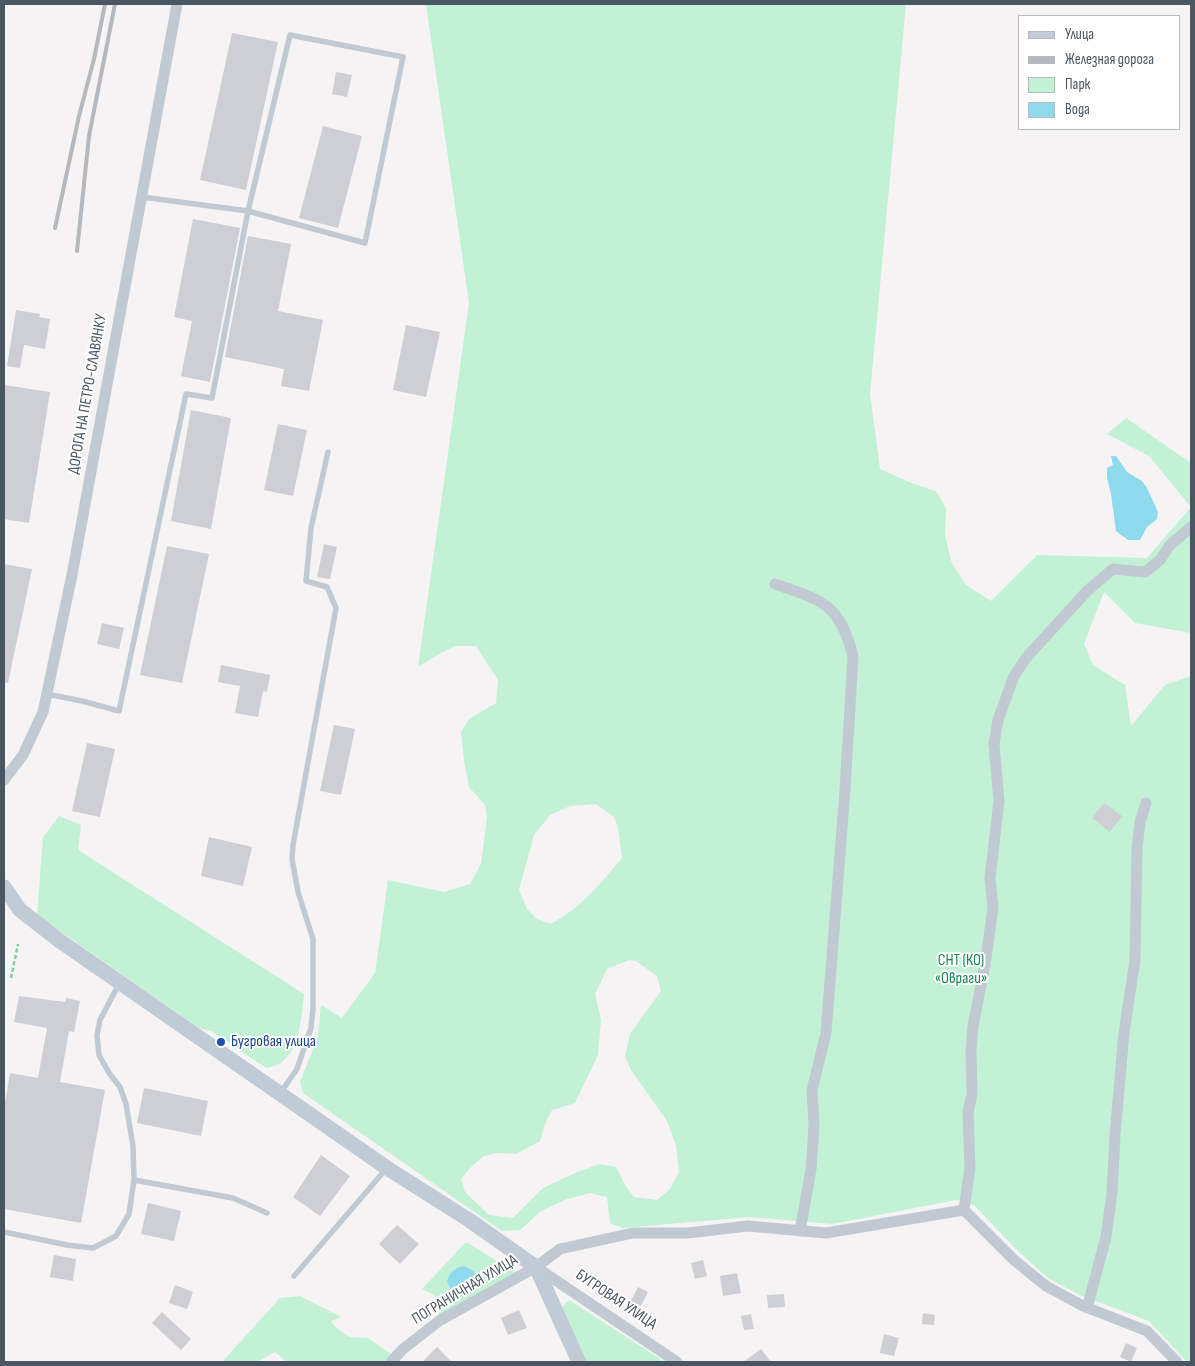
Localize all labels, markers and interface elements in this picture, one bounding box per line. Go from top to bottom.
legend [1018,15,1180,130]
text: Улица [1065,25,1094,44]
text: Железная дорога [1065,50,1154,69]
text: Парк [1065,75,1090,94]
text: Вода [1065,100,1090,119]
street label: ДОРОГА НА ПЕТРО-СЛАВЯНКУ [64,313,112,475]
park label: СНТ (КО) «Овраги» [935,951,987,989]
place label: Бугровая улица [231,1032,316,1052]
marker: Бугровая улица [215,1036,227,1048]
street label: ПОГРАНИЧНАЯ УЛИЦА [409,1251,521,1329]
street label: БУГРОВАЯ УЛИЦА [572,1266,660,1334]

